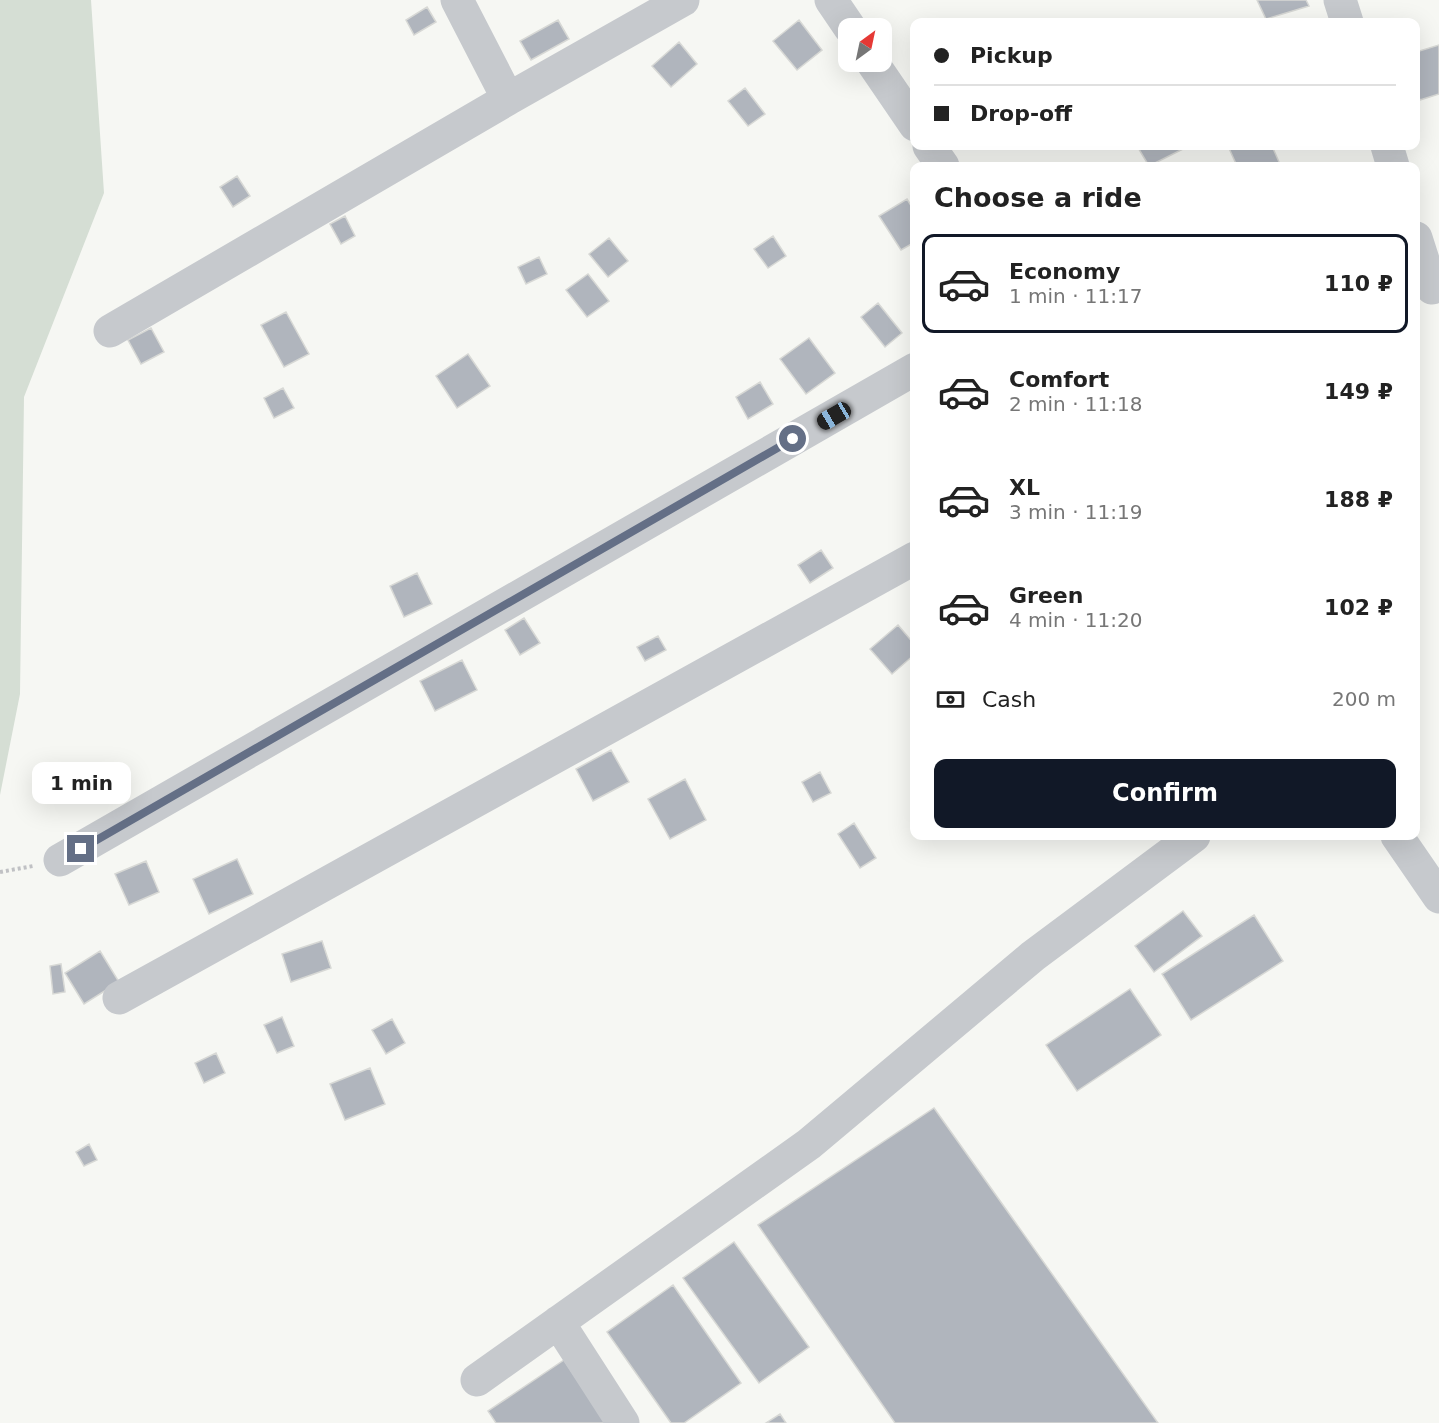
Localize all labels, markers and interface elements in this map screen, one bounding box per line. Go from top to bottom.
north arrow [838,18,892,72]
map controls [838,18,892,72]
text: Pickup [970,43,1053,68]
text: Drop-off [970,101,1072,126]
text: Choose a ride [934,182,1142,213]
icon: car [937,257,991,311]
text: Economy [1009,259,1120,284]
text: 110 ₽ [1324,271,1393,296]
text: 1 min · 11:17 [1009,284,1143,308]
icon: car [937,365,991,419]
text: Comfort [1009,367,1109,392]
text: 149 ₽ [1324,379,1393,404]
text: 2 min · 11:18 [1009,392,1143,416]
car [814,399,854,433]
route start [779,425,806,452]
icon: car [937,473,991,527]
text: XL [1009,475,1040,500]
text: 188 ₽ [1324,487,1393,512]
text: 3 min · 11:19 [1009,500,1143,524]
icon: car [937,581,991,635]
text: Green [1009,583,1083,608]
text: 102 ₽ [1324,595,1393,620]
text: 4 min · 11:20 [1009,608,1143,632]
icon: cash [934,683,967,716]
text: Cash [982,687,1036,712]
text: 200 m [1332,687,1396,711]
button: Confirm [934,759,1396,828]
callout: 1 min [32,762,130,804]
text: 1 min [50,771,113,795]
route end [67,835,94,862]

